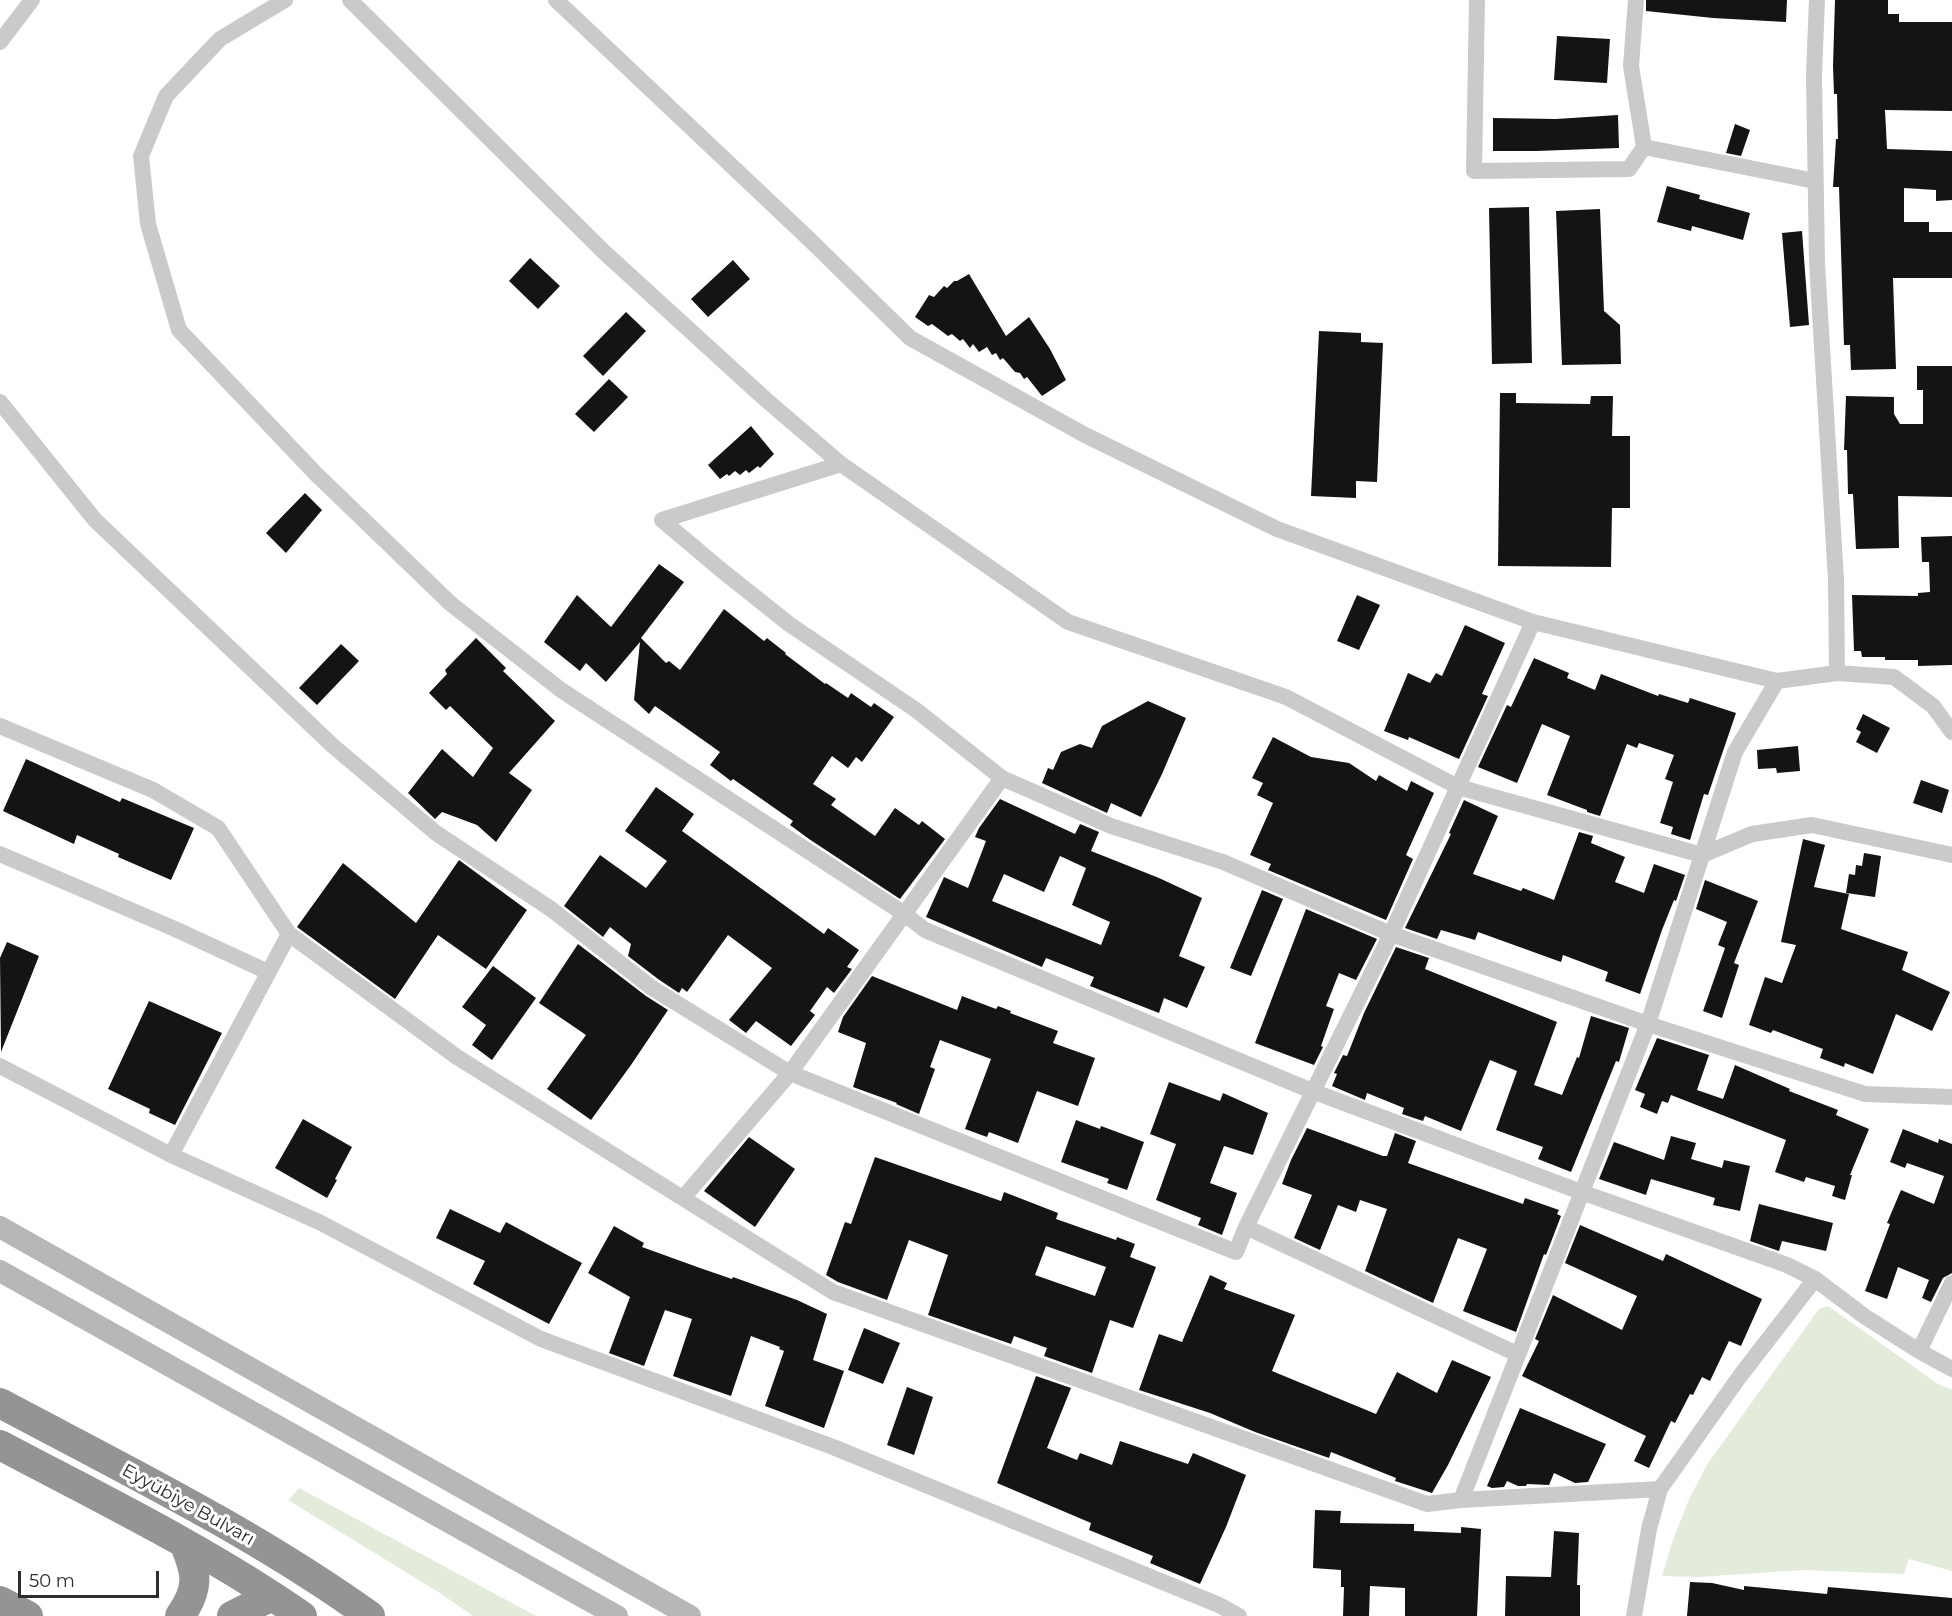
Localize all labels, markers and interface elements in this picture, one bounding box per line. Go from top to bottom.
street label: Eyyübiye Bulvarı [118,1460,258,1550]
scale bar [21,1559,162,1597]
text: 50 m [29,1570,75,1592]

